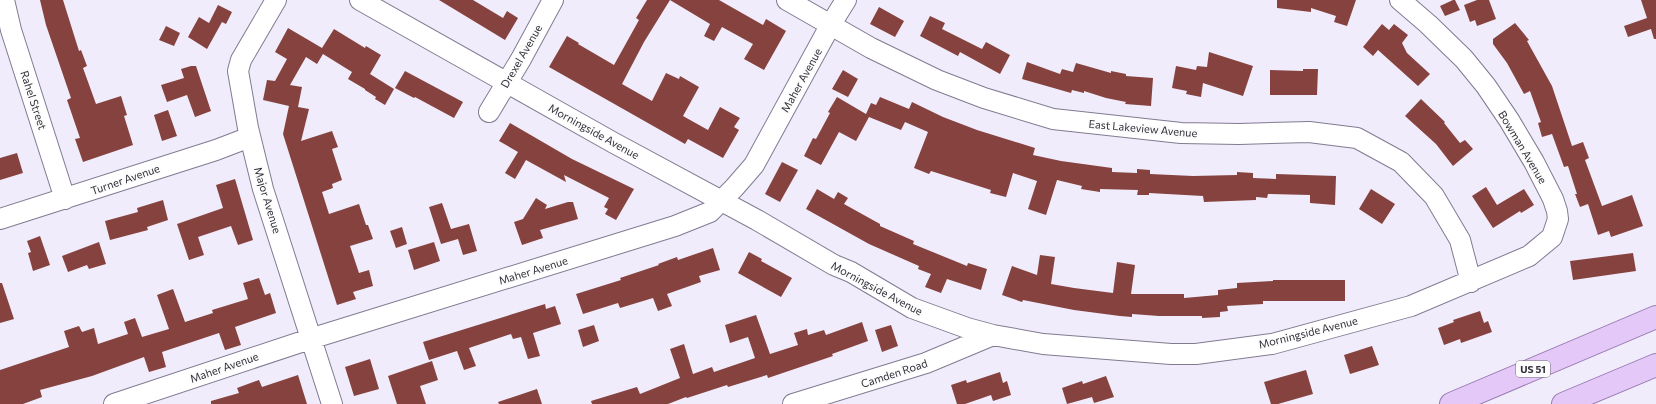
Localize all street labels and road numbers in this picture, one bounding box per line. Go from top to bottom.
street label: Drexel Avenue [498,22,544,90]
street label: Maher Avenue [778,45,824,114]
street label: Rahel Street [18,69,50,132]
street label: Morningside Avenue [546,101,642,161]
street label: Bowman Avenue [1496,108,1550,186]
street label: East Lakeview Avenue [1088,117,1198,139]
street label: Turner Avenue [89,161,161,197]
street label: Major Avenue [252,165,284,235]
street label: Maher Avenue [497,253,569,287]
street label: Morningside Avenue [829,258,925,318]
street label: Morningside Avenue [1257,313,1359,351]
street label: Maher Avenue [188,349,260,385]
street label: Camden Road [859,356,929,390]
road number: US 51 [1516,361,1550,377]

